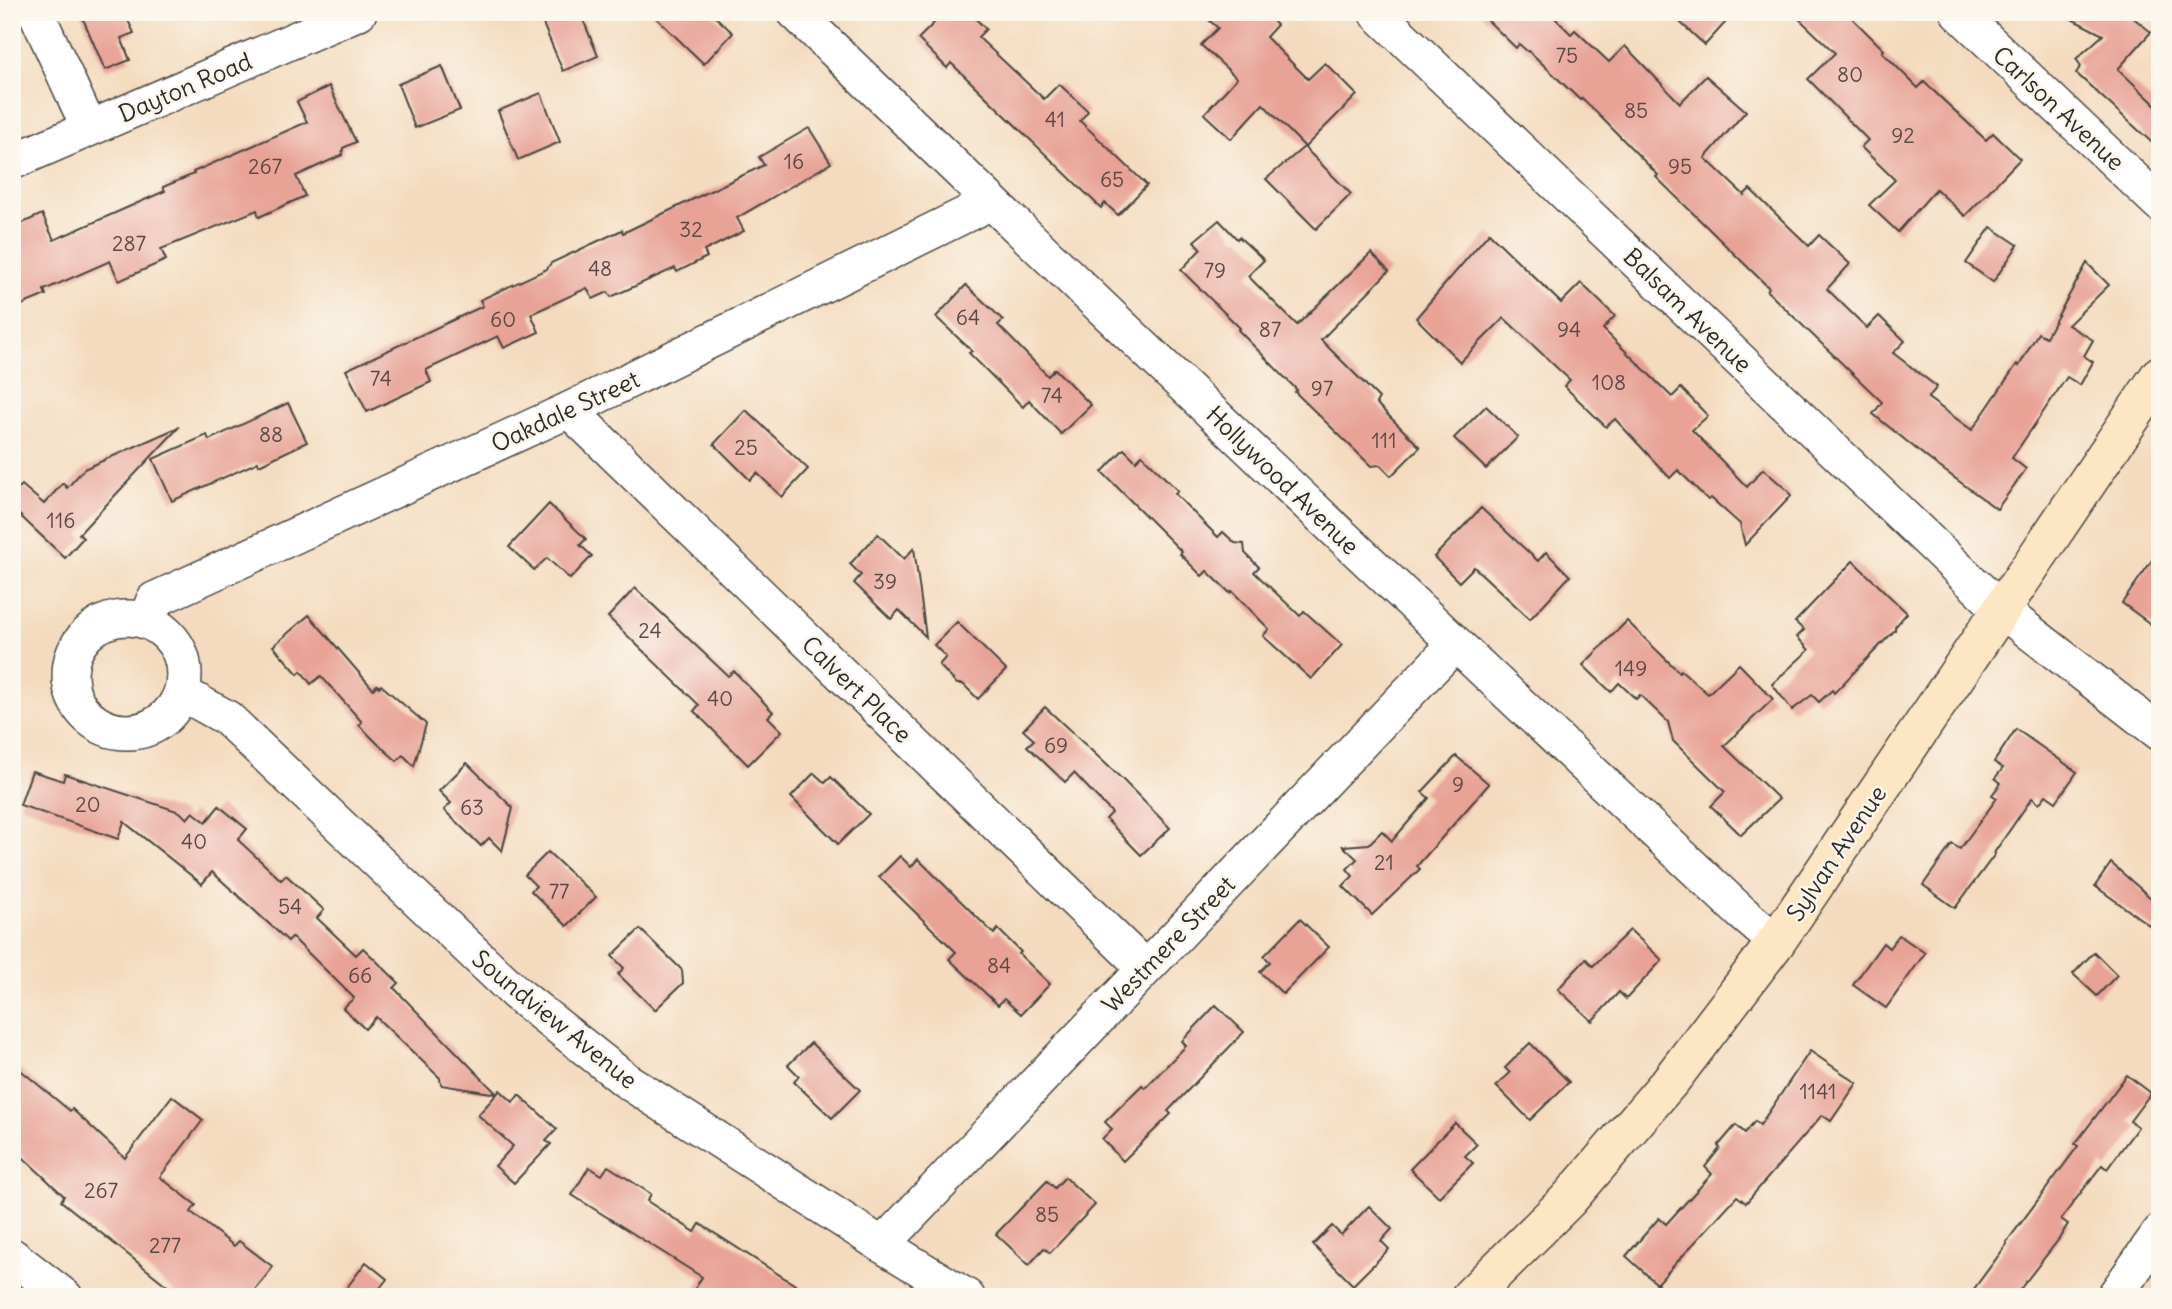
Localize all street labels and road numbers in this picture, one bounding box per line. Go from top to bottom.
street label: Carlson Avenue [1987,39,2131,177]
street label: Dayton Road [114,46,256,128]
street label: Balsam Avenue [1618,241,1758,379]
street label: Oakdale Street [486,364,644,458]
street label: Hollywood Avenue [1200,399,1366,561]
street label: Calvert Place [796,629,918,749]
street label: Sylvan Avenue [1779,779,1893,927]
street label: Westmere Street [1095,869,1241,1019]
street label: Soundview Avenue [466,943,644,1095]

